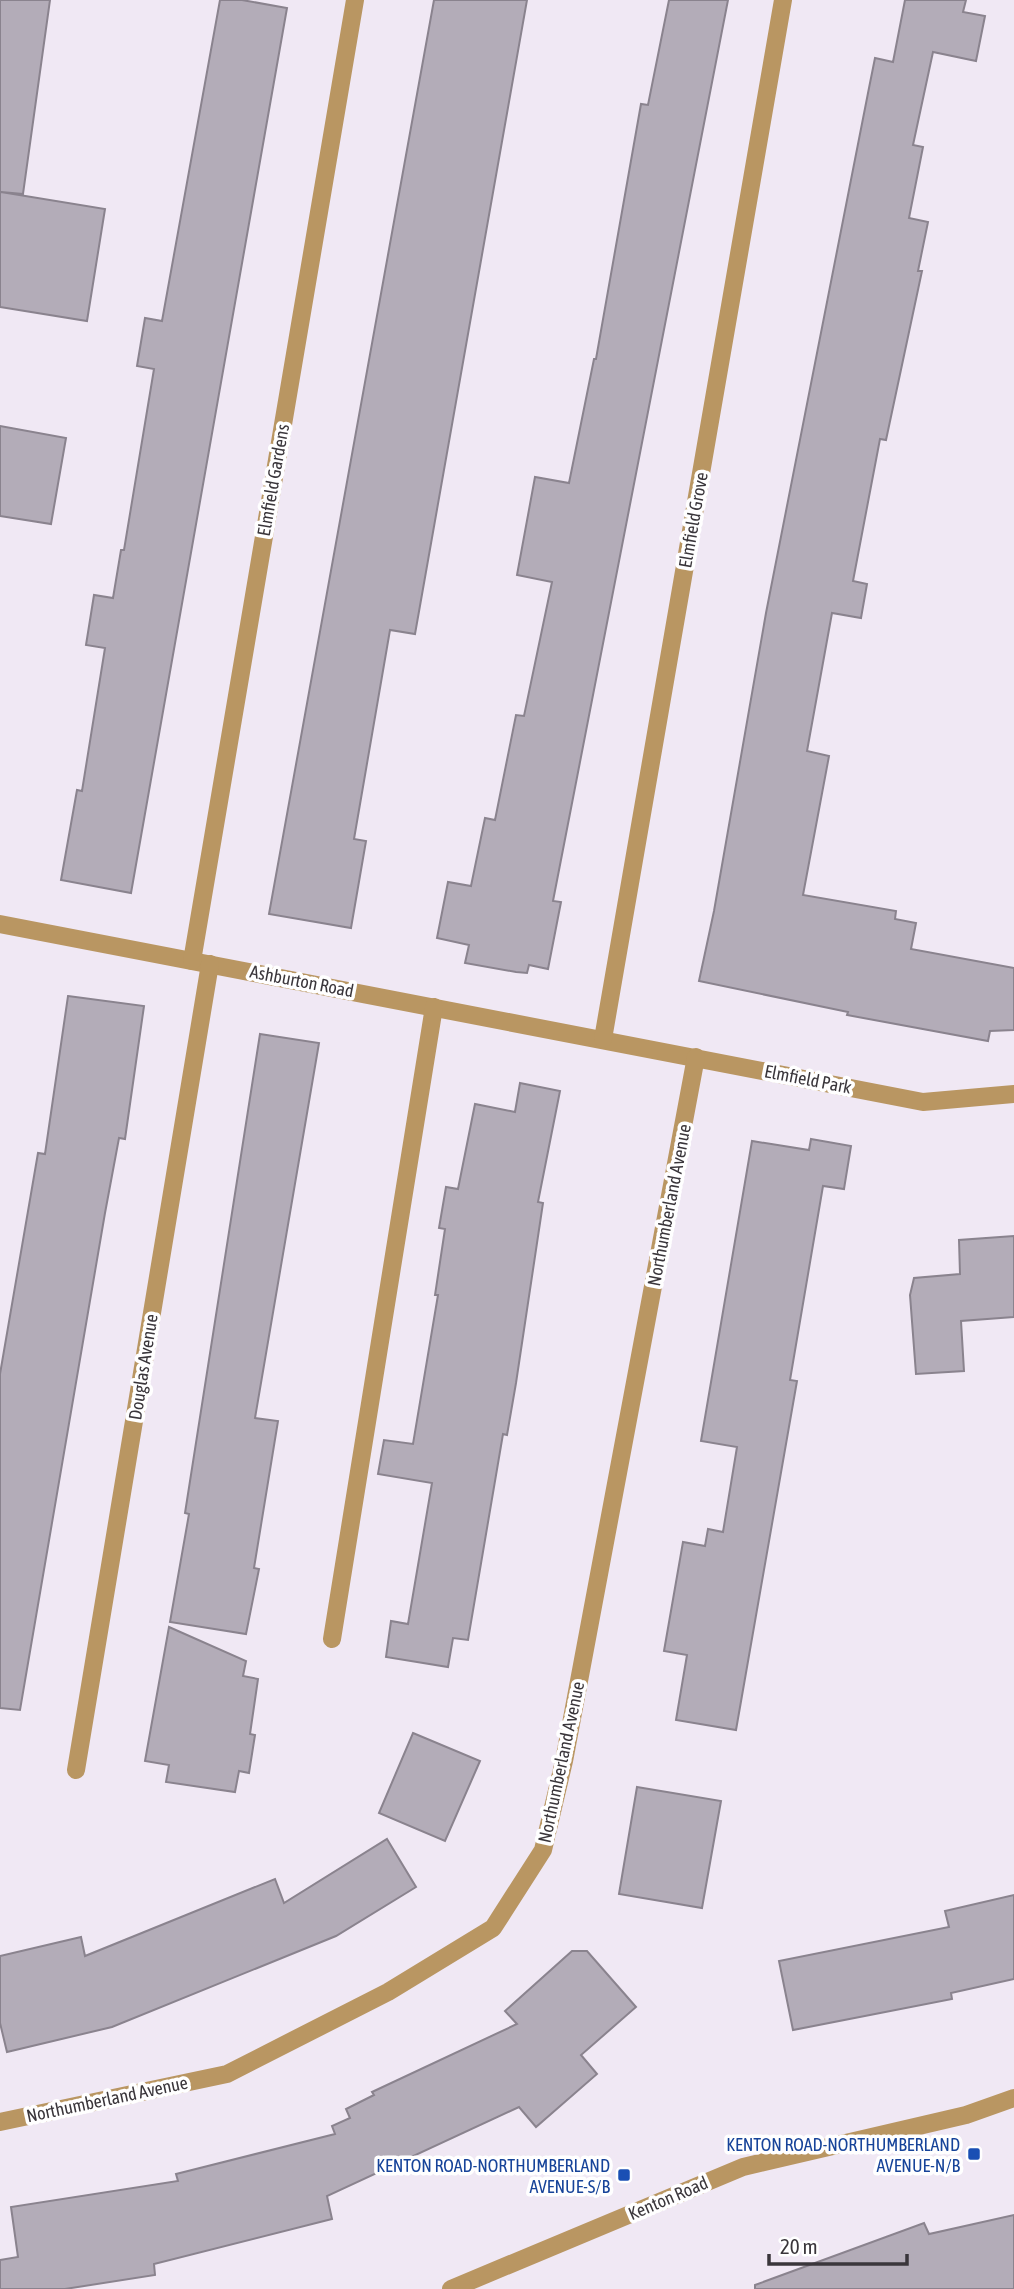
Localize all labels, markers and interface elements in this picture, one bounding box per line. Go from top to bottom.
street label: Elmfield Gardens [253,422,293,538]
street label: Elmfield Grove [674,471,712,569]
street label: Ashburton Road [248,961,356,1001]
street label: Elmfield Park [763,1060,853,1098]
street label: Northumberland Avenue [643,1122,695,1288]
street label: Douglas Avenue [124,1313,162,1421]
street label: Northumberland Avenue [534,1679,588,1845]
street label: Northumberland Avenue [24,2072,190,2126]
place label: KENTON ROAD-NORTHUMBERLAND AVENUE-N/B [726,2134,960,2176]
marker: KENTON ROAD-NORTHUMBERLAND AVENUE-N/B [966,2146,982,2162]
place label: KENTON ROAD-NORTHUMBERLAND AVENUE-S/B [376,2155,610,2197]
marker: KENTON ROAD-NORTHUMBERLAND AVENUE-S/B [616,2167,632,2183]
street label: Kenton Road [625,2172,711,2224]
scale bar [769,2222,907,2266]
text: 20 m [780,2234,818,2258]

